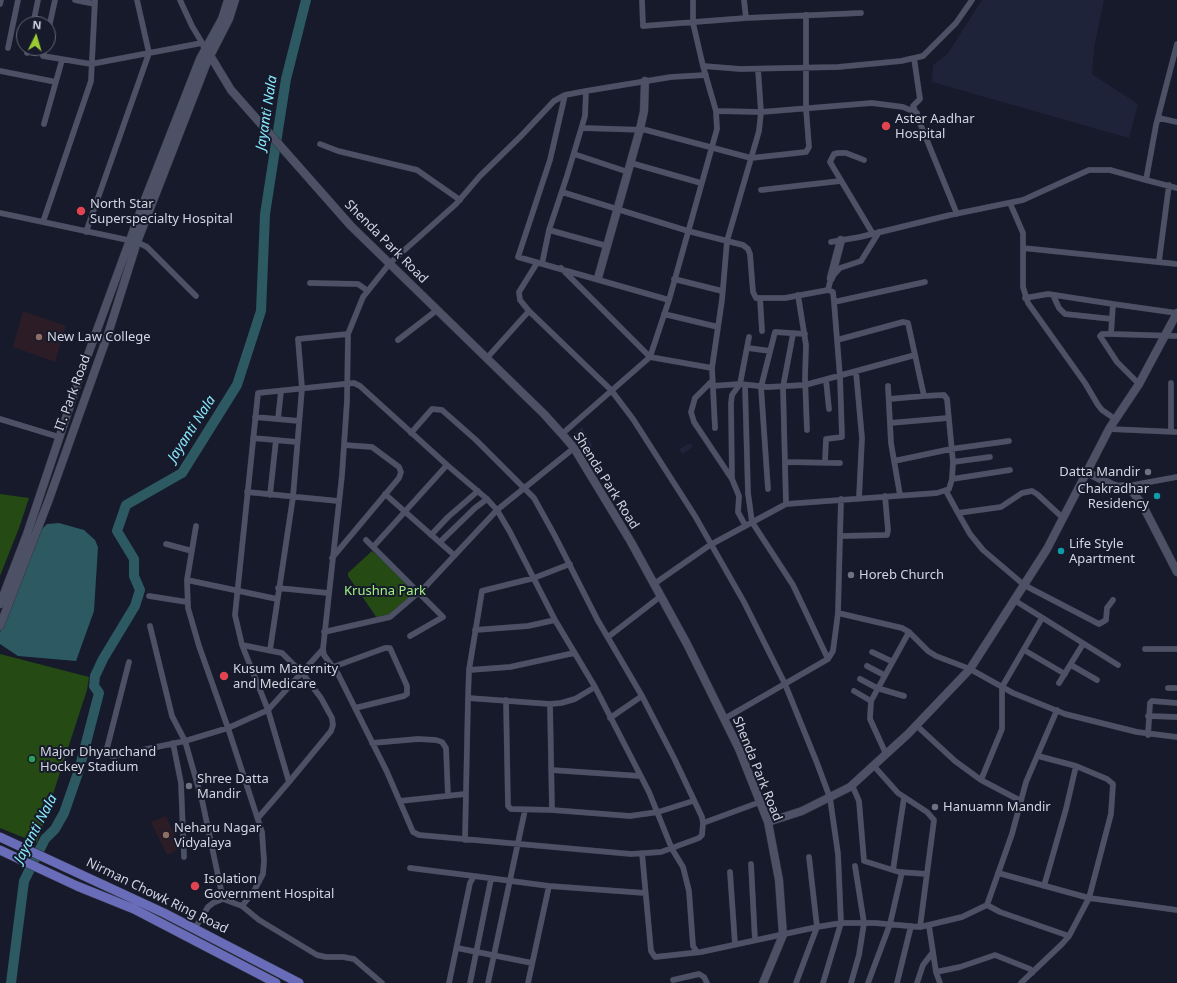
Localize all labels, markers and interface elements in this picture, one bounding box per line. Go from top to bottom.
north arrow [16,16,56,56]
text: N [32,17,42,32]
water label: Jayanti Nala [253,74,281,152]
place label: Aster Aadhar Hospital [895,111,975,142]
marker: Aster Aadhar Hospital [880,120,892,132]
place label: North Star Superspecialty Hospital [90,196,233,227]
street label: Shenda Park Road [341,197,431,287]
marker: North Star Superspecialty Hospital [75,205,87,217]
place label: New Law College [47,329,151,345]
marker: New Law College [34,332,44,342]
street label: IT. Park Road [52,353,94,433]
water label: Jayanti Nala [164,393,220,465]
street label: Shenda Park Road [570,430,642,532]
place label: Datta Mandir [1059,464,1140,480]
marker: Datta Mandir [1143,467,1153,477]
place label: Chakradhar Residency [1077,481,1149,512]
marker: Chakradhar Residency [1152,491,1162,501]
place label: Life Style Apartment [1069,536,1135,567]
marker: Life Style Apartment [1056,546,1066,556]
place label: Horeb Church [859,567,944,583]
marker: Horeb Church [846,570,856,580]
park label: Krushna Park [344,583,426,599]
place label: Kusum Maternity and Medicare [233,661,338,692]
marker: Kusum Maternity and Medicare [218,670,230,682]
street label: Shenda Park Road [729,714,785,824]
place label: Major Dhyanchand Hockey Stadium [40,744,156,775]
marker: Major Dhyanchand Hockey Stadium [27,754,37,764]
place label: Shree Datta Mandir [197,771,269,802]
marker: Shree Datta Mandir [184,781,194,791]
water label: Jayanti Nala [11,792,61,866]
place label: Hanuamn Mandir [943,799,1051,815]
marker: Hanuamn Mandir [930,802,940,812]
place label: Neharu Nagar Vidyalaya [174,820,261,851]
marker: Neharu Nagar Vidyalaya [161,830,171,840]
street label: Nirman Chowk Ring Road [83,855,231,937]
place label: Isolation Government Hospital [204,871,334,902]
marker: Isolation Government Hospital [189,880,201,892]

